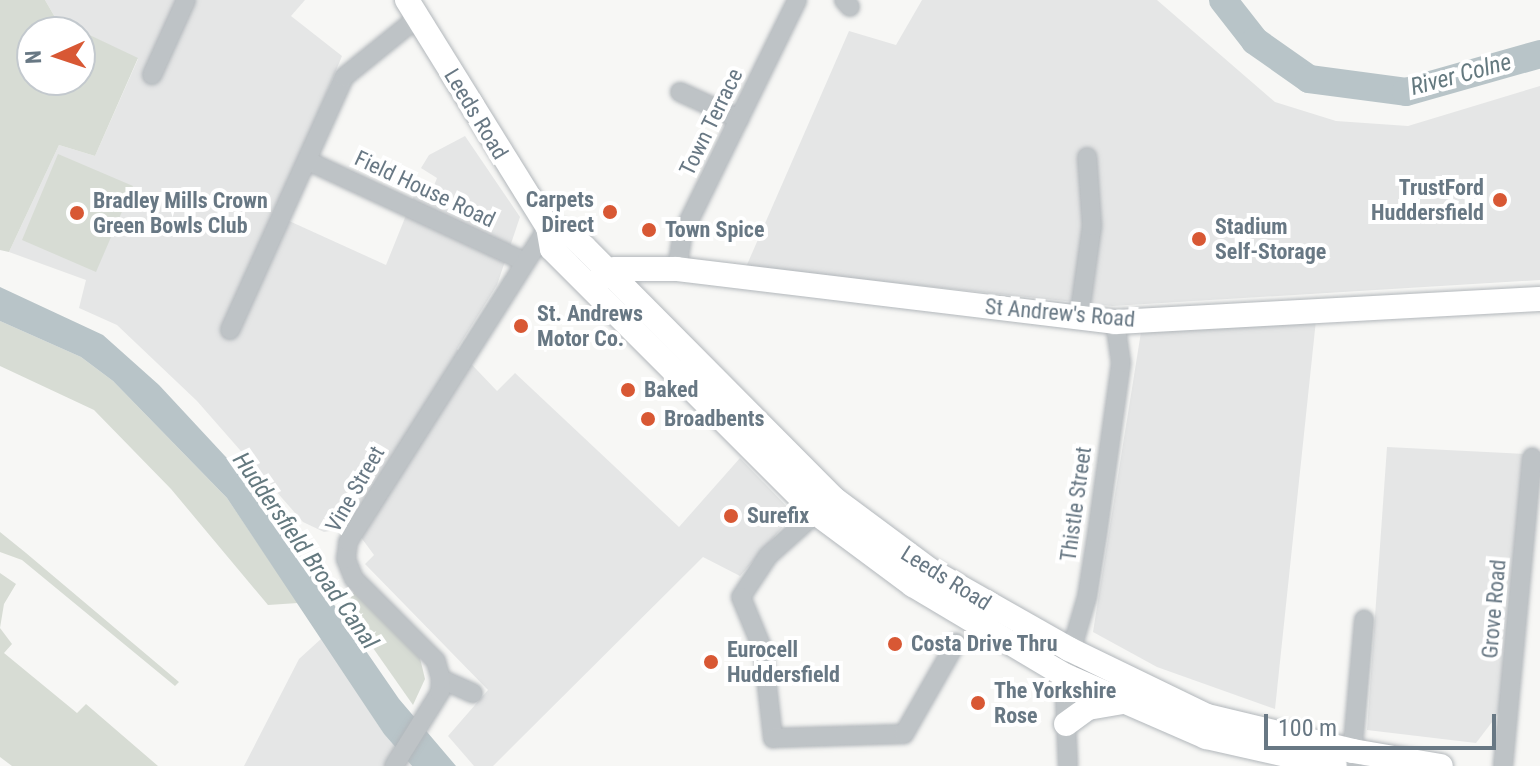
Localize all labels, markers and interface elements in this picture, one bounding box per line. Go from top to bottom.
north arrow [16,16,96,96]
water label: River Colne [1407,48,1515,102]
text: N [21,50,46,65]
street label: Leeds Road [439,64,513,164]
street label: Town Terrace [674,64,748,180]
street label: Field House Road [351,145,499,233]
place label: TrustFord Huddersfield [1371,174,1484,226]
place label: Carpets Direct [526,186,594,238]
place label: Bradley Mills Crown Green Bowls Club [93,187,268,238]
marker: TrustFord Huddersfield [1491,191,1509,209]
marker: Carpets Direct [601,203,619,221]
marker: Bradley Mills Crown Green Bowls Club [68,204,86,222]
place label: Stadium Self-Storage [1215,213,1326,264]
place label: Town Spice [665,217,764,243]
marker: Town Spice [640,221,658,239]
marker: Stadium Self-Storage [1190,230,1208,248]
street label: St Andrew's Road [984,293,1136,333]
place label: St. Andrews Motor Co. [537,300,643,352]
marker: St. Andrews Motor Co. [512,317,530,335]
place label: Baked [644,377,698,403]
marker: Baked [619,381,637,399]
place label: Broadbents [664,406,764,432]
marker: Broadbents [639,410,657,428]
street label: Vine Street [320,441,390,537]
street label: Thistle Street [1055,445,1097,563]
water label: Huddersfield Broad Canal [226,447,384,655]
place label: Surefix [747,503,809,529]
marker: Surefix [722,507,740,525]
street label: Leeds Road [896,540,996,616]
street label: Grove Road [1477,558,1511,660]
place label: Costa Drive Thru [911,631,1058,657]
marker: Costa Drive Thru [886,635,904,653]
place label: Eurocell Huddersfield [727,636,840,688]
marker: Eurocell Huddersfield [702,653,720,671]
place label: The Yorkshire Rose [994,677,1116,728]
marker: The Yorkshire Rose [969,694,987,712]
scale bar [1268,698,1500,748]
text: 100 m [1278,714,1337,742]

